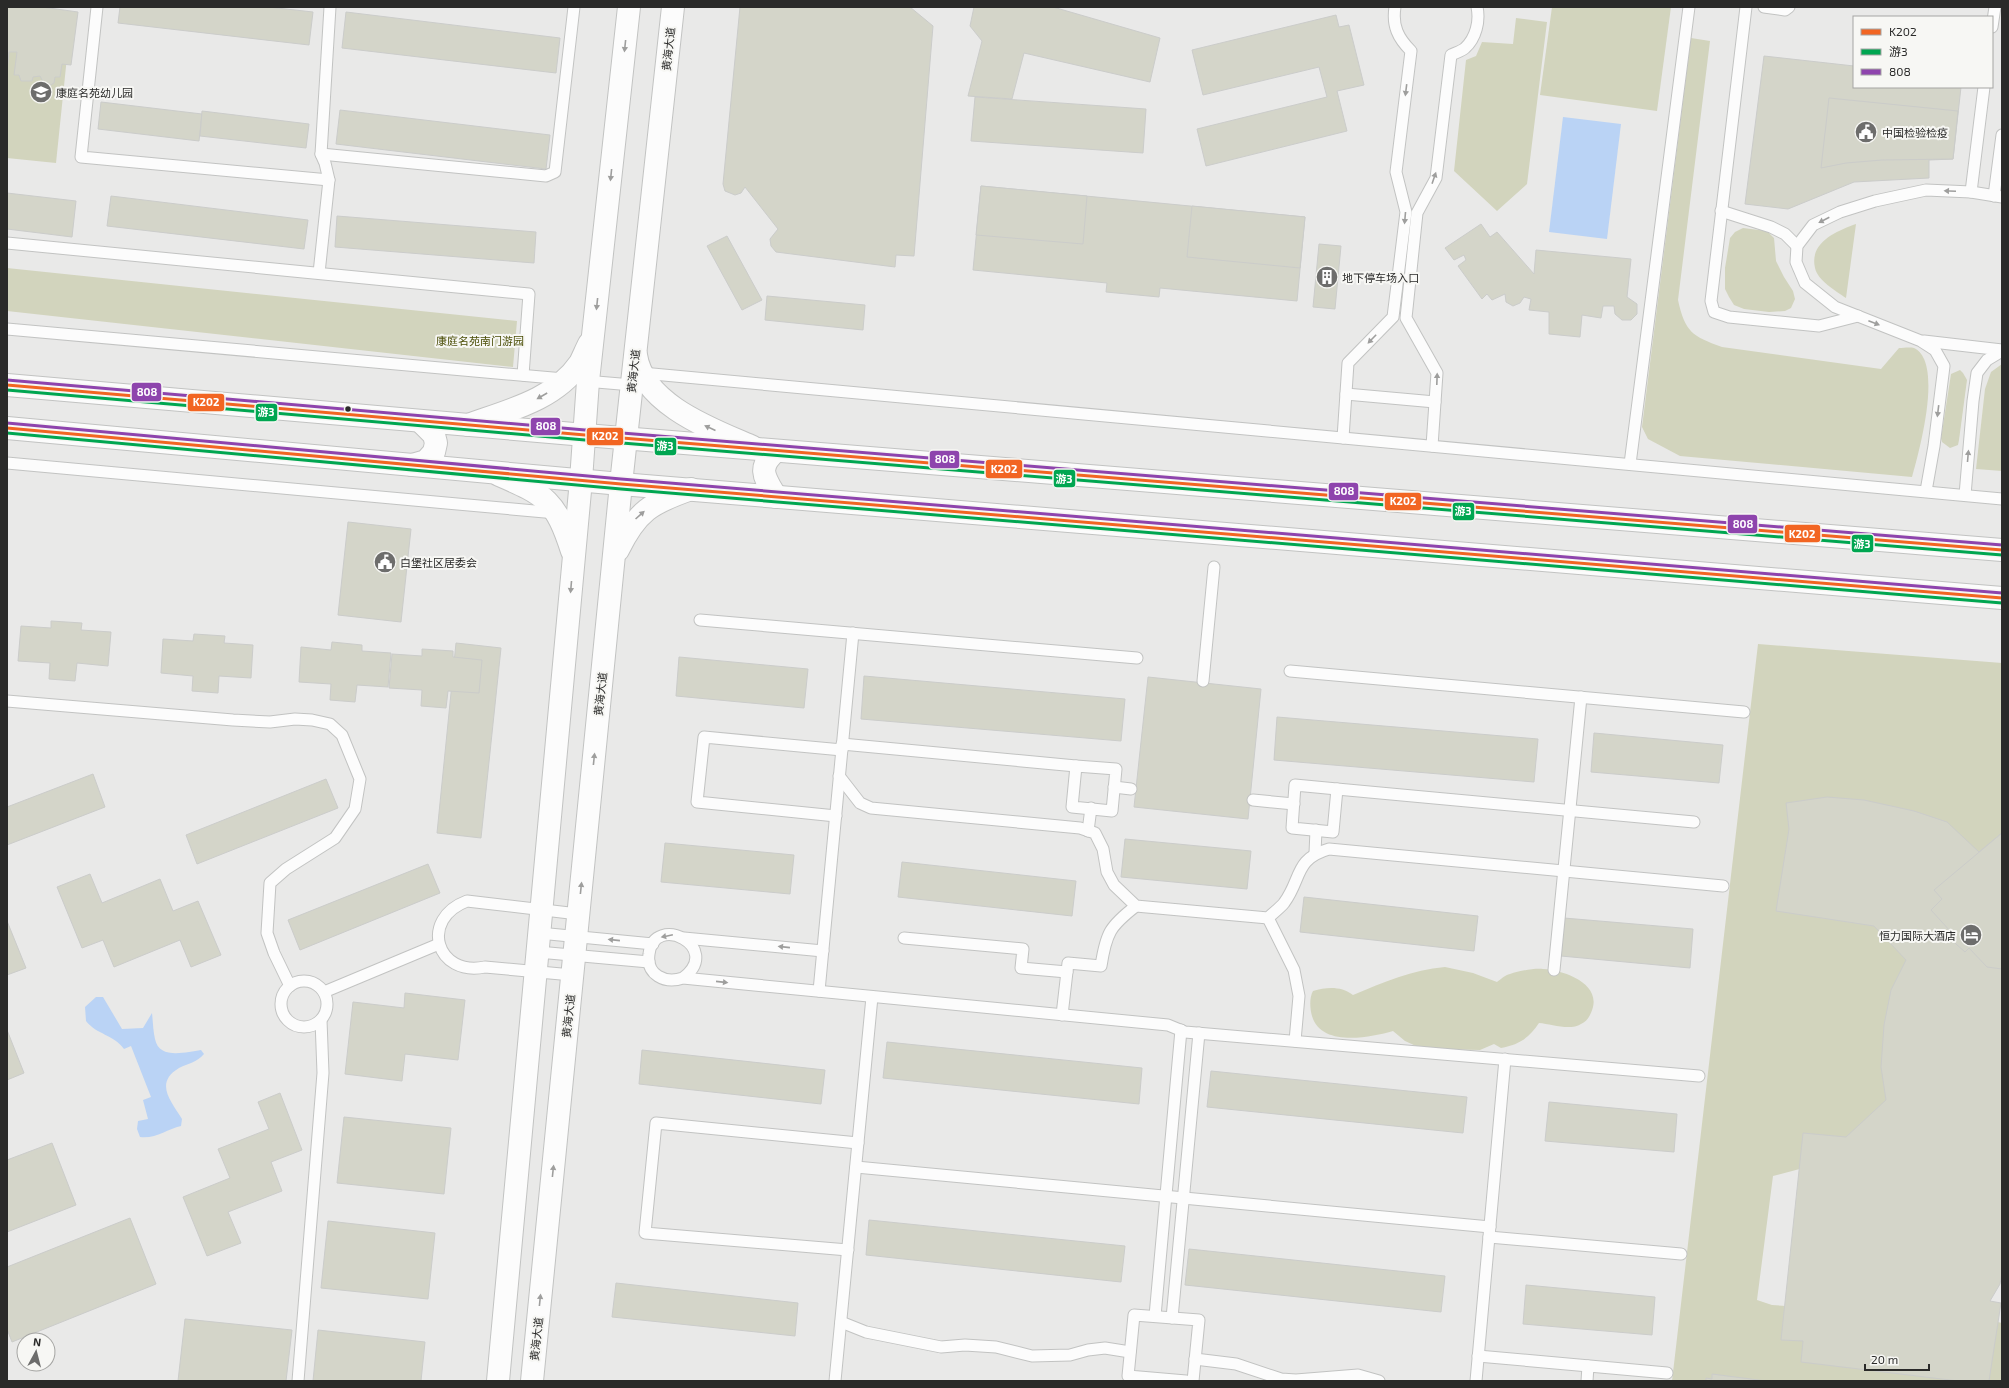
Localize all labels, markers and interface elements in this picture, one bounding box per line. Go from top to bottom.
legend [1853,16,1993,88]
text: K202 [1889,24,1917,38]
street label: 黄海大道 [659,26,677,72]
one-way arrow [622,40,628,52]
text: 游3 [1889,44,1908,58]
text: 808 [1889,64,1911,78]
school or university icon: 康庭名苑幼儿园 [28,79,54,105]
one-way arrow [1403,84,1409,96]
place label: 康庭名苑幼儿园 [56,86,133,99]
public building icon: 中国检验检疫 [1853,119,1879,145]
place label: 中国检验检疫 [1882,126,1948,139]
one-way arrow [608,169,614,181]
one-way arrow [1432,172,1438,184]
one-way arrow [1943,188,1956,194]
one-way arrow [1401,212,1408,224]
one-way arrow [1818,216,1830,223]
building icon: 地下停车场入口 [1314,264,1340,290]
place label: 地下停车场入口 [1342,271,1419,284]
one-way arrow [594,298,600,310]
one-way arrow [1868,320,1880,326]
park label: 康庭名苑南门游园 [436,334,524,347]
one-way arrow [1367,334,1377,344]
street label: 黄海大道 [624,348,642,394]
one-way arrow [1433,373,1440,385]
line badge: 808 [131,382,162,402]
text: 808 [137,385,157,398]
line badge: K202 [187,393,225,412]
one-way arrow [536,393,548,399]
text: K202 [193,395,219,408]
line badge: 游3 [255,403,278,422]
unlabelled marker [343,404,353,414]
one-way arrow [1935,404,1941,417]
text: 游3 [257,405,275,418]
line badge: 808 [530,417,561,436]
text: 808 [536,419,556,432]
one-way arrow [704,425,715,431]
line badge: K202 [586,427,624,446]
text: K202 [592,429,618,442]
line badge: 游3 [654,437,677,456]
text: 游3 [656,439,674,452]
line badge: 808 [929,450,960,469]
one-way arrow [1965,450,1972,462]
text: 808 [935,452,955,465]
line badge: K202 [985,459,1023,479]
text: K202 [991,462,1017,475]
line badge: 游3 [1053,469,1076,488]
text: 游3 [1055,472,1073,485]
line badge: 808 [1328,482,1359,501]
text: 808 [1334,484,1354,497]
line badge: K202 [1384,492,1422,511]
text: K202 [1390,494,1416,507]
line badge: 游3 [1452,502,1475,521]
text: 游3 [1454,504,1472,517]
one-way arrow [636,511,645,520]
line badge: 808 [1727,514,1758,534]
text: 808 [1733,517,1753,530]
line badge: K202 [1784,524,1821,543]
text: K202 [1789,527,1815,540]
line badge: 游3 [1851,534,1874,553]
text: 游3 [1853,537,1871,550]
public building icon: 白堡社区居委会 [372,549,398,575]
place label: 白堡社区居委会 [400,556,477,569]
one-way arrow [568,581,575,593]
street label: 黄海大道 [591,671,609,717]
one-way arrow [590,753,597,765]
one-way arrow [577,882,584,894]
hotel icon: 恒力国际大酒店 [1958,922,1984,948]
place label: 恒力国际大酒店 [1879,929,1956,942]
one-way arrow [661,933,673,939]
one-way arrow [608,937,620,943]
one-way arrow [778,944,790,951]
one-way arrow [716,979,728,985]
street label: 黄海大道 [559,993,577,1039]
one-way arrow [550,1165,556,1177]
one-way arrow [537,1294,543,1306]
street label: 黄海大道 [527,1316,545,1362]
north arrow [16,1332,56,1372]
text: N [33,1335,42,1349]
scale bar [1865,1346,1929,1372]
text: 20 m [1871,1352,1898,1366]

